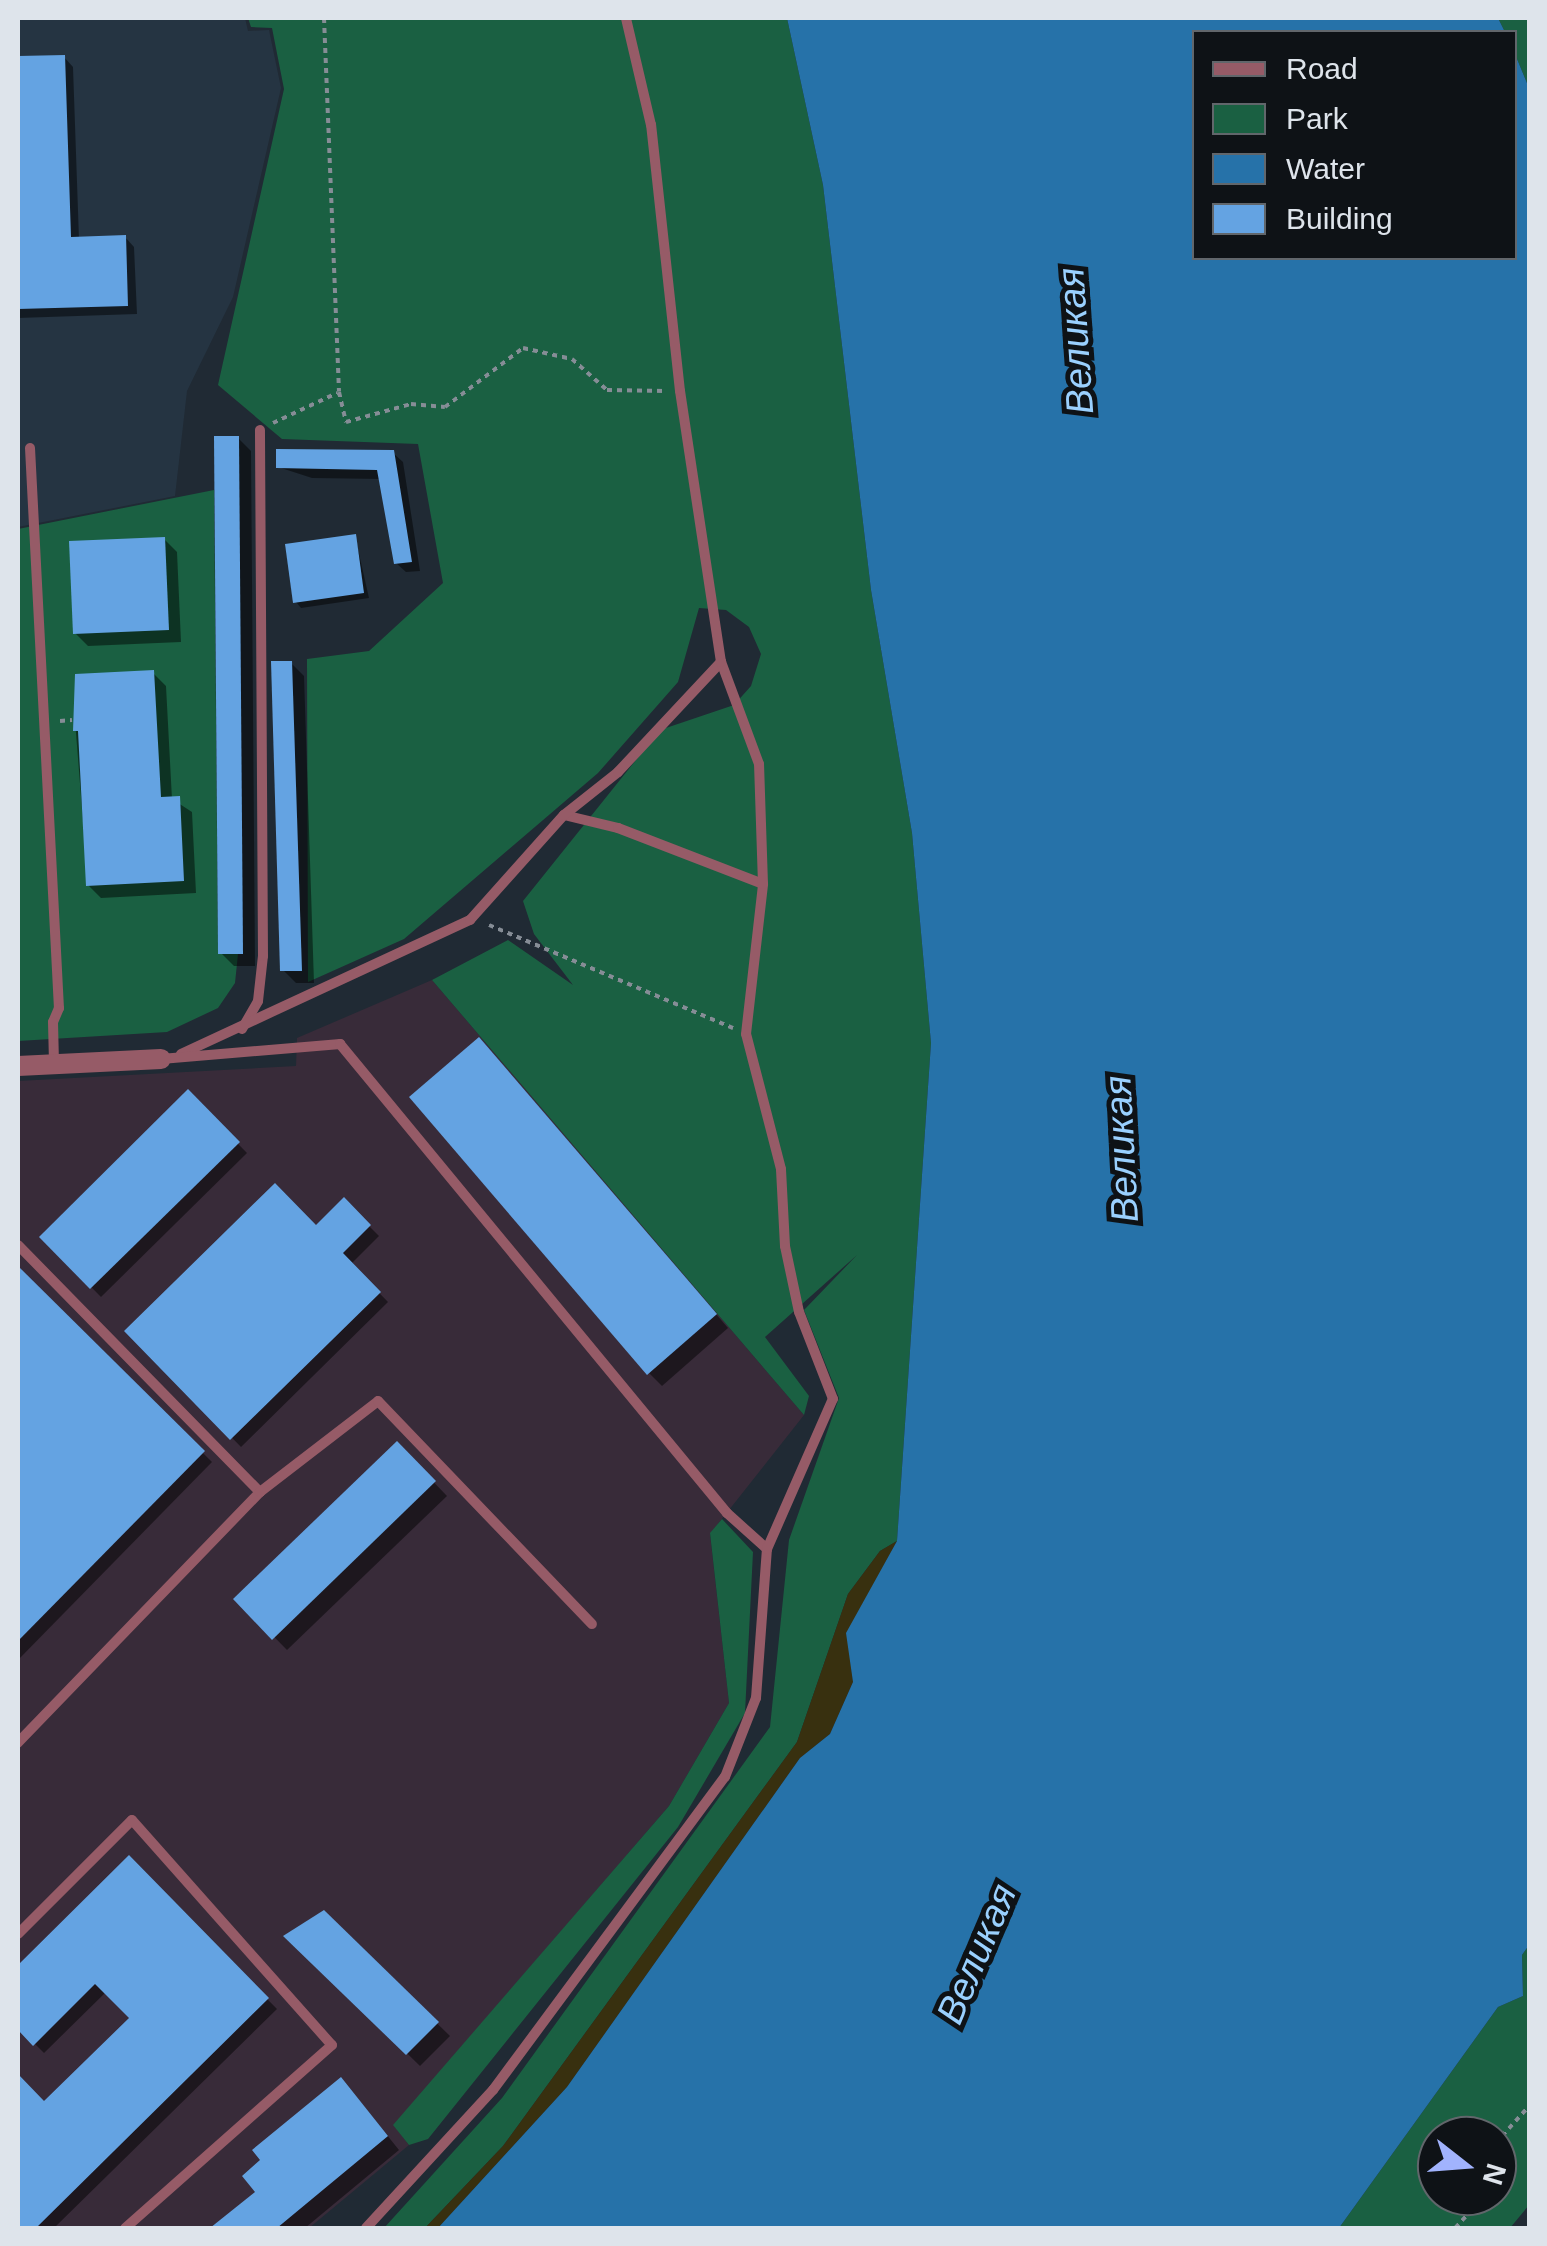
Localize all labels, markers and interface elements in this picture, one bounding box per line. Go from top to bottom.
legend [1192,30,1517,260]
text: Road [1286,52,1358,85]
text: Park [1286,102,1348,135]
text: Water [1286,152,1365,185]
text: Building [1286,202,1393,235]
water label: Великая [1048,266,1104,416]
water label: Великая [1095,1074,1149,1224]
water label: Великая [927,1877,1027,2031]
north arrow [1417,2116,1517,2216]
text: N [1476,2160,1512,2189]

